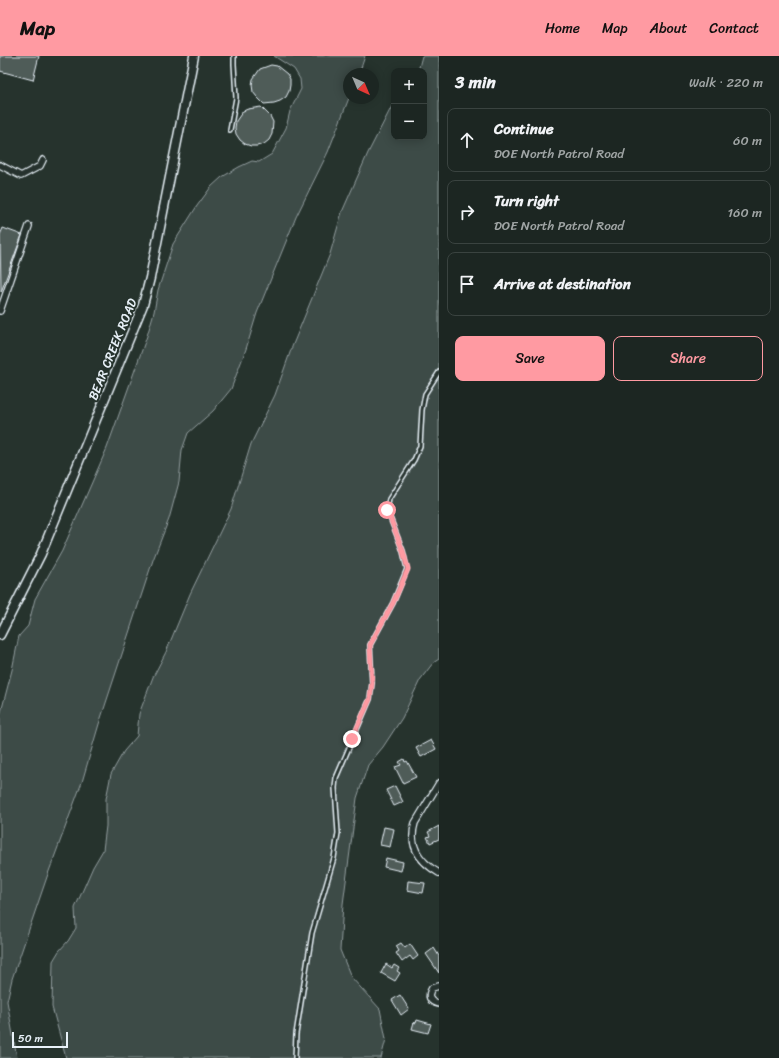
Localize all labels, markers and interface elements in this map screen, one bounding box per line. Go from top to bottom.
text: Map [20,12,55,45]
text: Home [545,16,580,41]
text: Map [602,16,628,41]
text: About [650,16,687,41]
text: Contact [709,16,759,41]
text: 3 min [455,67,496,97]
north arrow [343,68,379,104]
map controls [391,68,427,140]
button: + [391,68,427,104]
text: Walk · 220 m [689,71,763,94]
button: − [391,104,427,140]
text: Continue [494,116,554,142]
icon: ahead [456,129,478,151]
text: 60 m [733,129,762,152]
text: DOE North Patrol Road [494,142,624,165]
text: Turn right [494,188,559,214]
icon: right [456,201,478,223]
text: 160 m [727,201,762,224]
text: DOE North Patrol Road [494,214,624,237]
text: Arrive at destination [494,271,631,297]
icon: arrive [456,273,478,295]
street label: BEAR CREEK ROAD [82,294,143,404]
button: Save [455,336,605,381]
button: Share [613,336,763,381]
route start [378,501,396,519]
route end [343,730,361,748]
text: 50 m [18,1029,43,1048]
scale bar [12,1030,68,1049]

